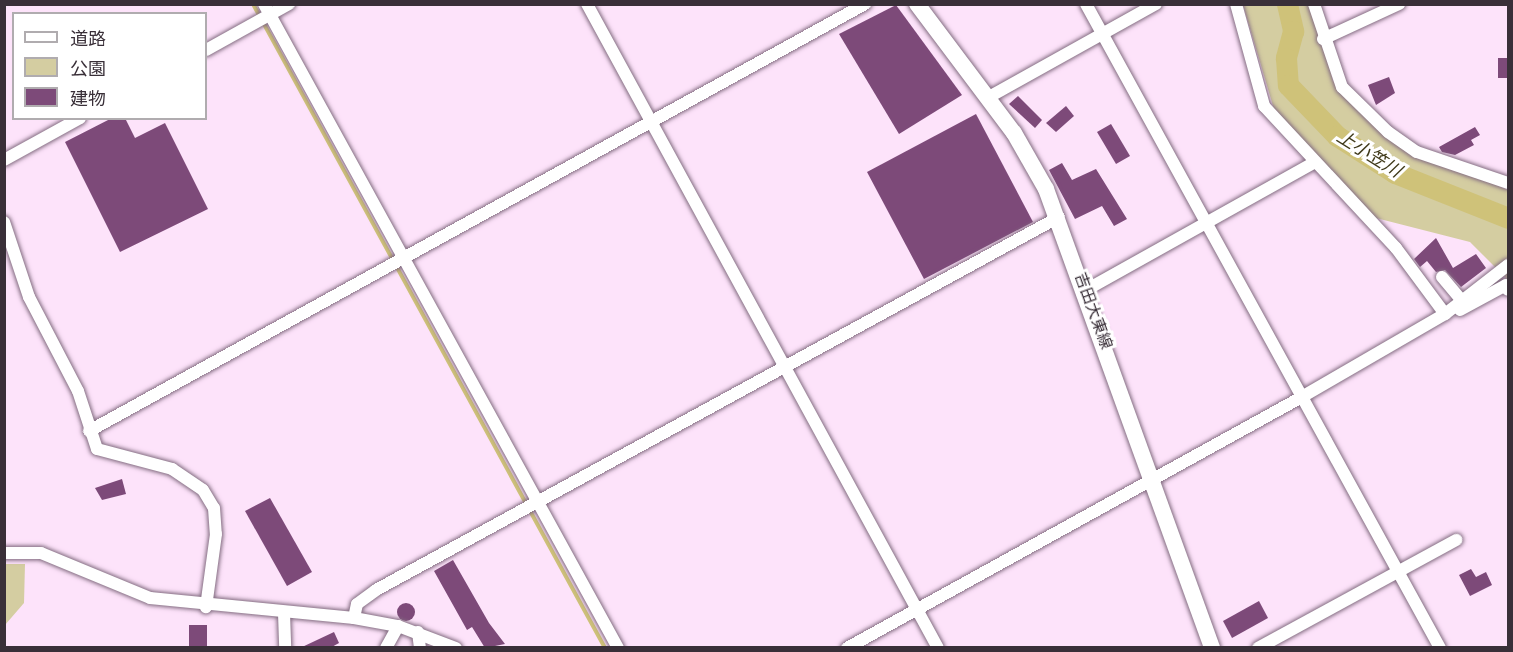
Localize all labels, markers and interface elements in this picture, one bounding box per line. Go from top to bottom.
legend [12,12,207,120]
text: 道路 [70,28,106,49]
text: 公園 [70,58,106,79]
text: 建物 [70,88,106,109]
water label: 上小笠川 [1333,126,1405,182]
street label: 吉田大東線 [1070,270,1116,352]

